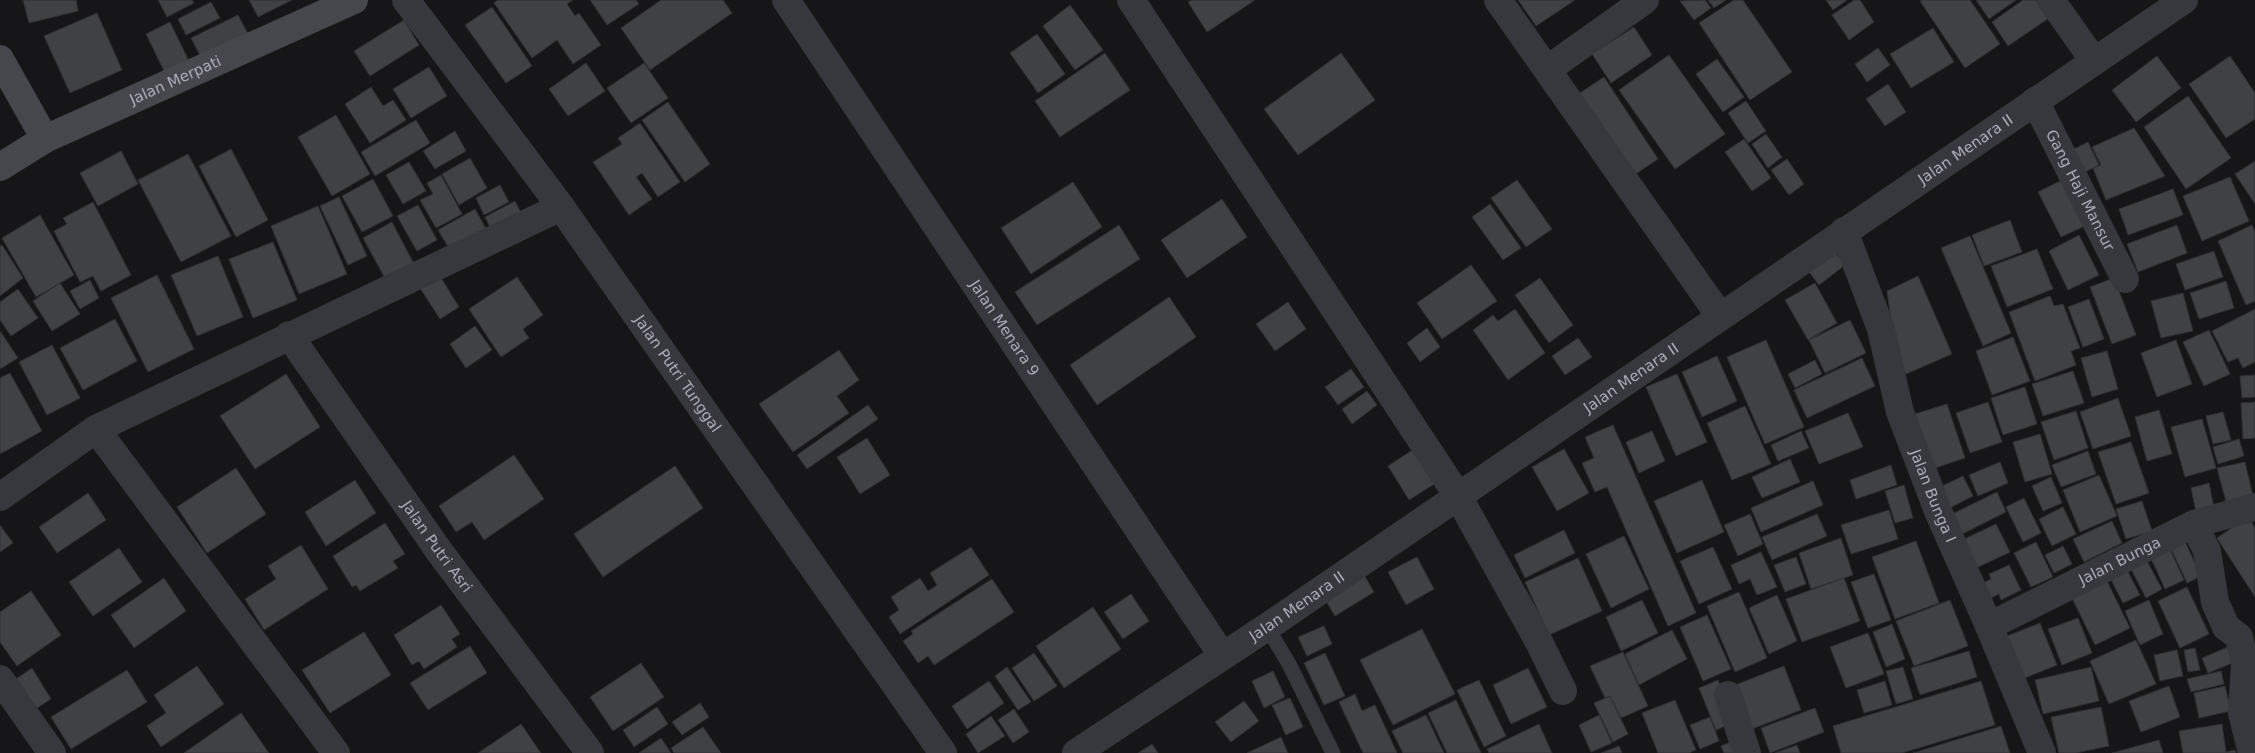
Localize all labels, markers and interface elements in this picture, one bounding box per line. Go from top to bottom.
street label: Jalan Merpati [126,52,224,109]
street label: Jalan Menara II [1914,111,2017,189]
street label: Gang Haji Mansur [2042,127,2119,255]
street label: Jalan Menara 9 [965,276,1043,380]
street label: Jalan Putri Tunggal [630,311,725,436]
street label: Jalan Menara II [1579,339,1682,417]
street label: Jalan Bunga I [1906,446,1960,545]
street label: Jalan Putri Asri [397,496,476,596]
street label: Jalan Bunga [2075,533,2164,589]
street label: Jalan Menara II [1245,568,1348,646]

